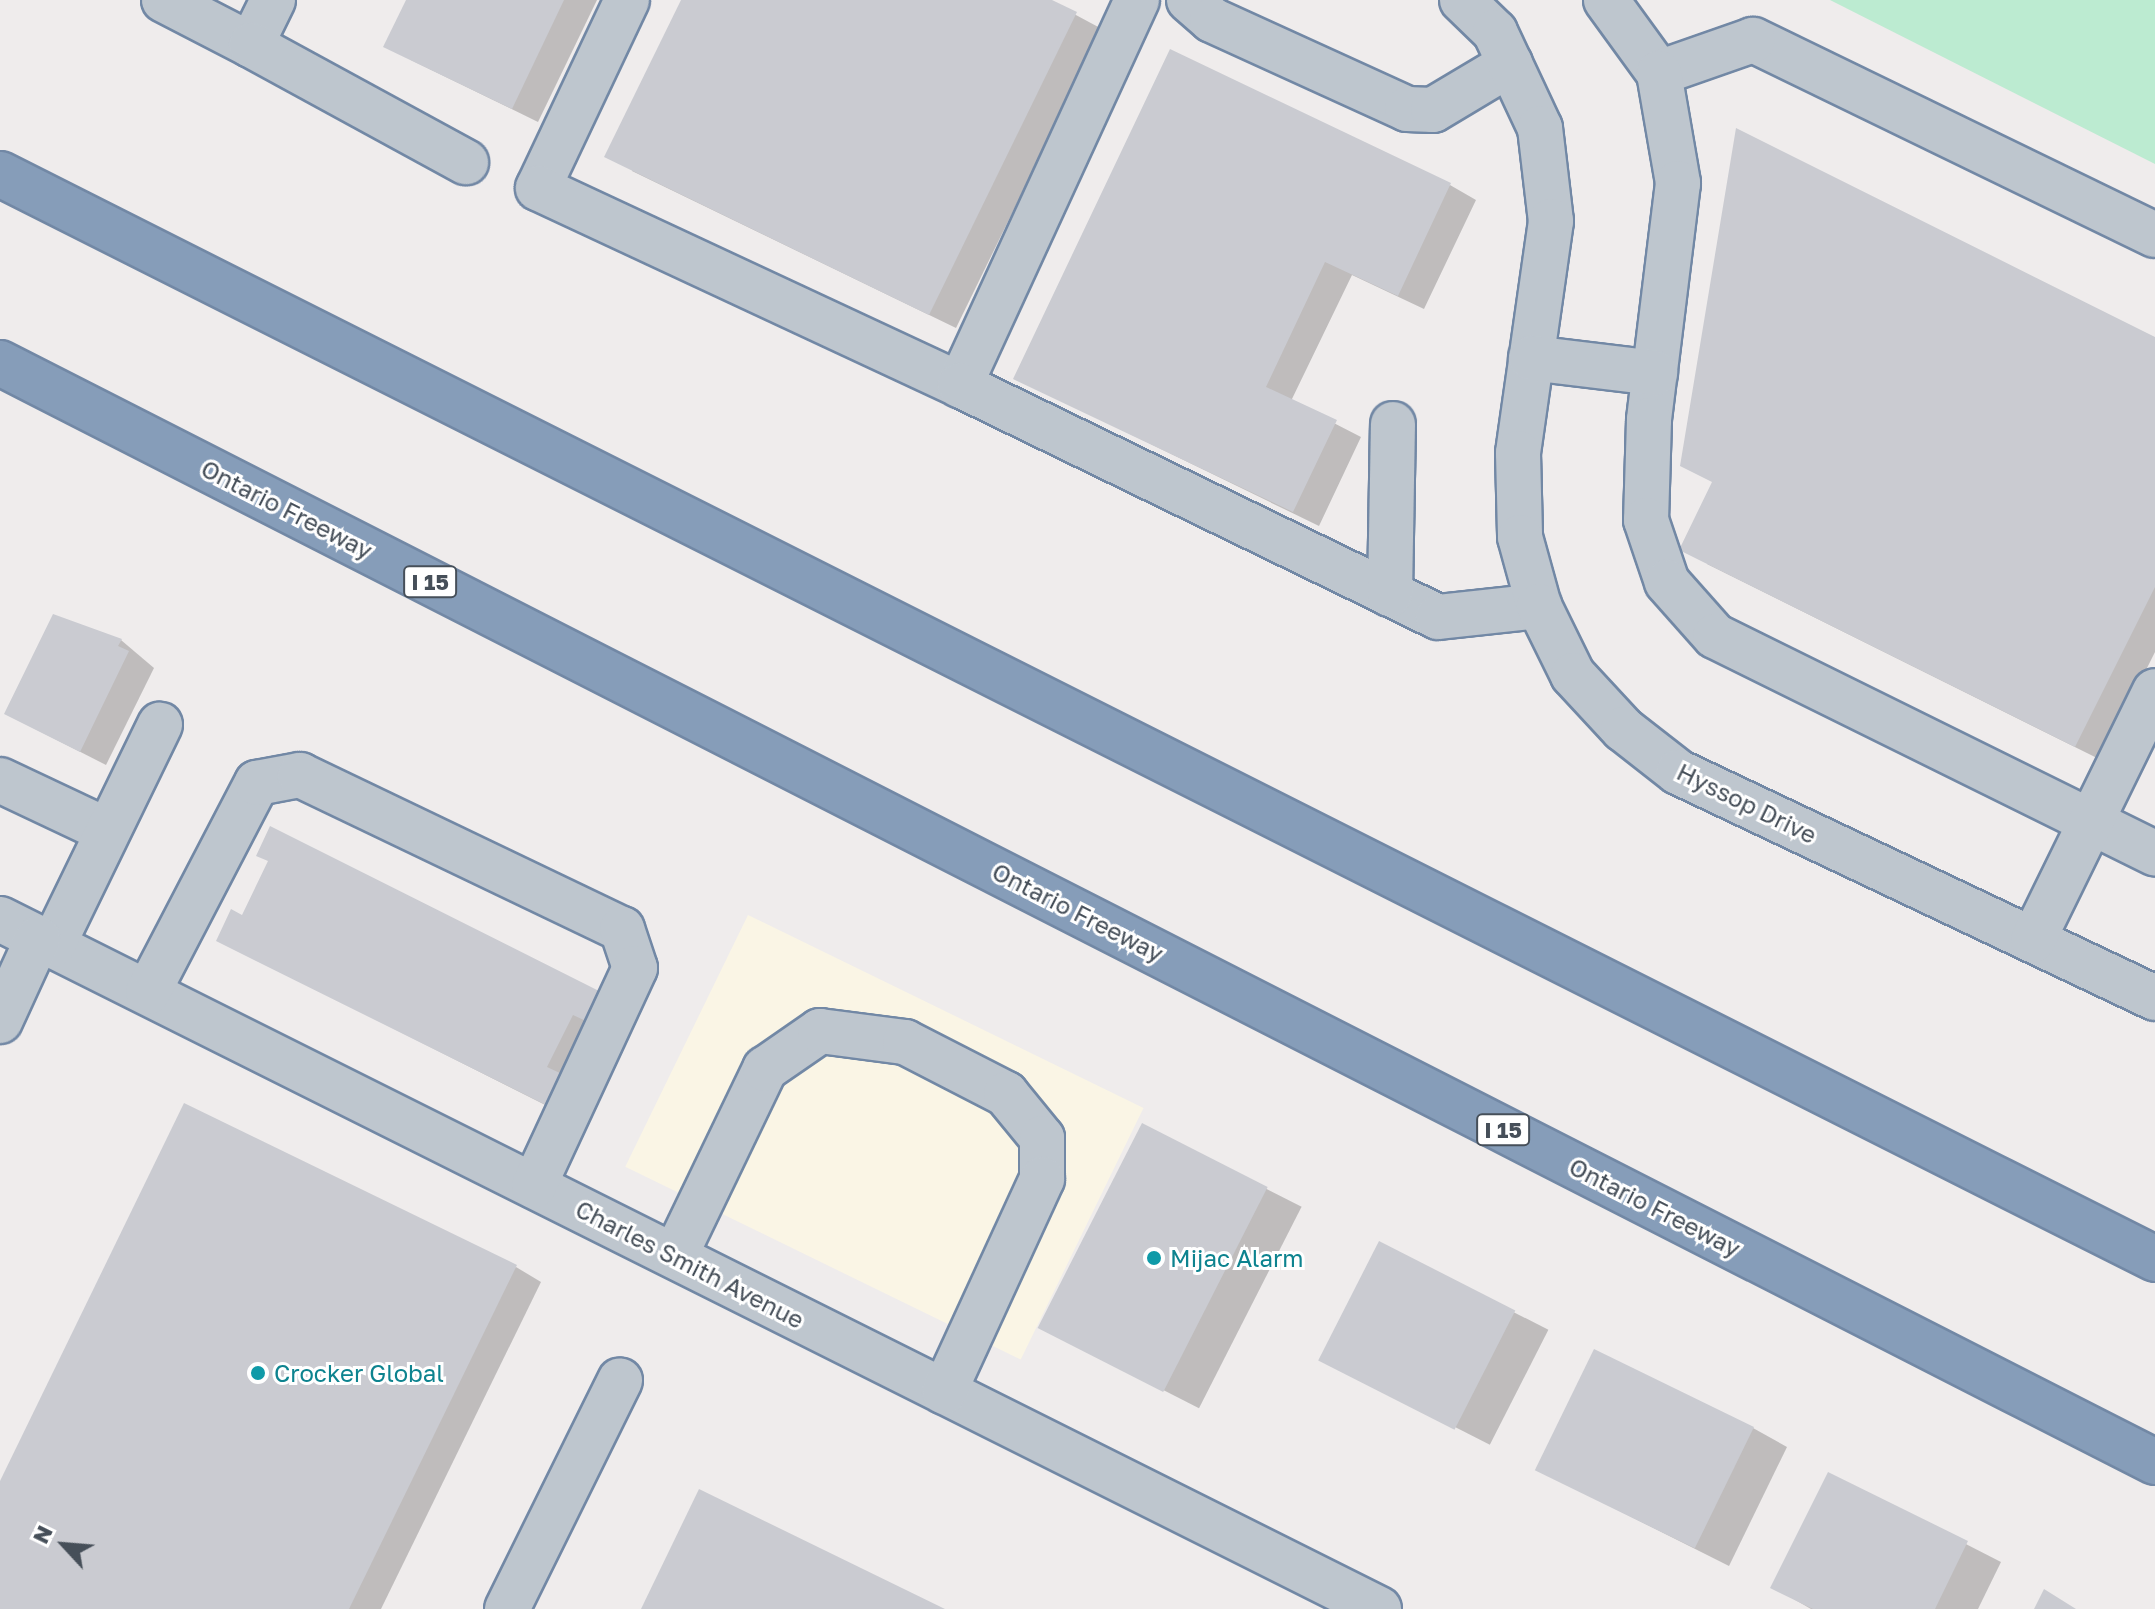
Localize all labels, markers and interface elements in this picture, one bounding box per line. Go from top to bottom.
street label: Ontario Freeway [197,453,377,565]
road number: I 15 [402,564,458,600]
street label: Hyssop Drive [1672,757,1822,849]
street label: Ontario Freeway [988,856,1168,968]
road number: I 15 [1475,1112,1531,1148]
street label: Ontario Freeway [1565,1151,1745,1263]
street label: Charles Smith Avenue [571,1194,809,1334]
place label: Mijac Alarm [1170,1244,1304,1272]
marker: Mijac Alarm [1145,1249,1163,1267]
place label: Crocker Global [274,1359,444,1387]
marker: Crocker Global [249,1364,267,1382]
north arrow [24,1505,104,1585]
text: N [26,1521,58,1548]

